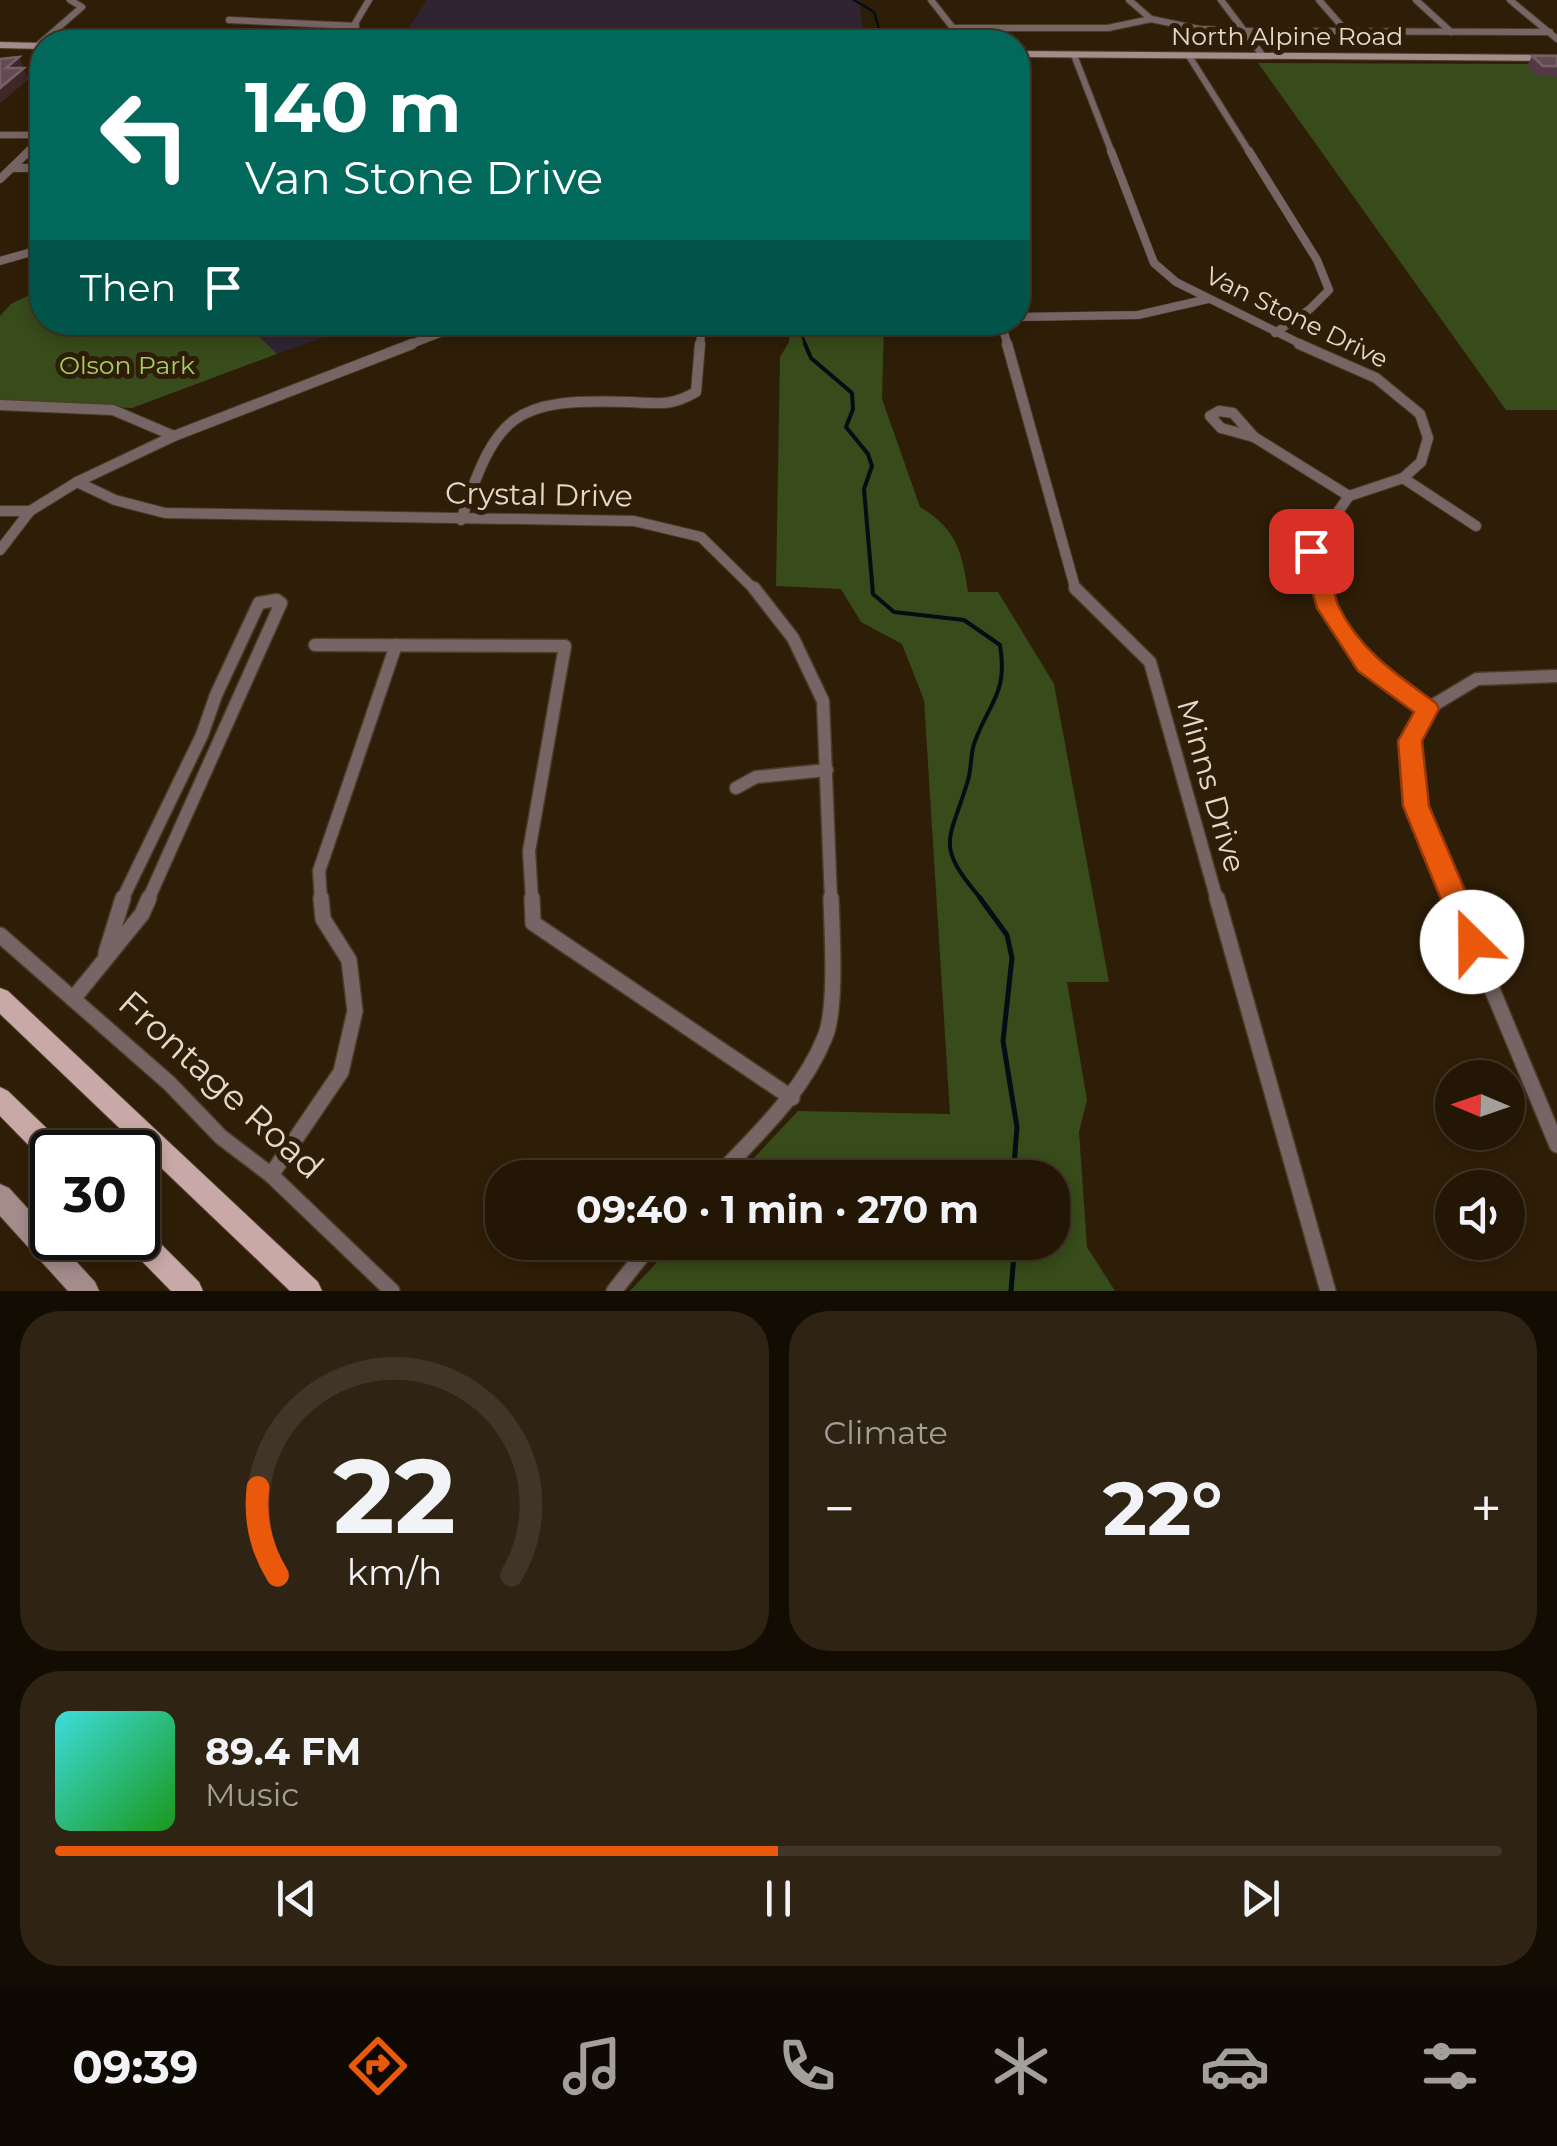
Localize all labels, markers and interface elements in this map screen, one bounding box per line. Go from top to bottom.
street label: North Alpine Road [1171,21,1403,51]
text: 140 m [245,64,461,150]
icon: left [80,70,210,200]
text: Van Stone Drive [245,150,603,205]
icon: arrive [196,260,251,315]
street label: Van Stone Drive [1201,260,1393,374]
text: Then [80,264,176,311]
park label: Olson Park [59,350,195,380]
street label: Crystal Drive [445,474,633,515]
pin [1269,509,1354,594]
icon: arrive [1284,524,1339,579]
street label: Minns Drive [1169,695,1254,877]
position arrow [1420,890,1524,994]
street label: Frontage Road [110,981,333,1188]
north arrow [1435,1060,1525,1150]
map controls [1435,1060,1525,1260]
speed limit sign: 30 [30,1130,160,1260]
button: sound [1435,1170,1525,1260]
text: 09:40 · 1 min · 270 m [576,1186,979,1233]
text: Climate [824,1413,948,1452]
text: 22 [333,1432,456,1559]
text: 22° [1103,1462,1223,1554]
text: − [824,1475,855,1542]
text: + [1470,1475,1502,1542]
text: km/h [347,1550,442,1594]
text: 89.4 FM [205,1728,361,1775]
text: Music [205,1775,299,1814]
icon: previous [269,1871,324,1926]
icon: pause [751,1871,806,1926]
icon: next [1233,1871,1288,1926]
icon: directions [343,2031,413,2101]
icon: music [557,2031,627,2101]
icon: phone [772,2031,842,2101]
icon: climate [986,2031,1056,2101]
icon: car [1200,2031,1270,2101]
icon: filters [1415,2031,1485,2101]
text: 09:39 [72,2039,199,2094]

